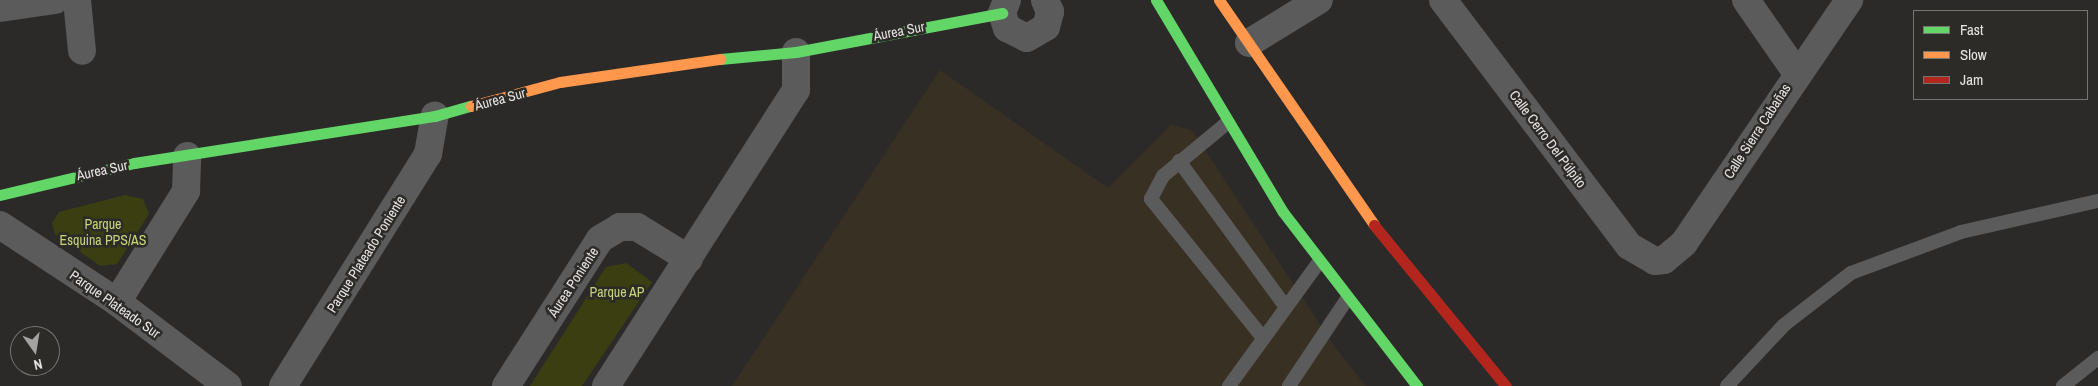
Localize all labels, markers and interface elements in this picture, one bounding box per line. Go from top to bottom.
legend [1913,10,2088,100]
street label: Áurea Sur [872,18,926,44]
text: Fast [1960,19,1983,40]
text: Slow [1960,44,1987,65]
text: Jam [1960,69,1983,90]
street label: Calle Sierra Cabañas [1720,80,1794,182]
street label: Áurea Sur [473,84,527,114]
street label: Calle Cerro Del Púlpito [1506,87,1590,191]
street label: Áurea Sur [75,156,129,184]
street label: Parque Plateado Poniente [323,192,409,316]
park label: Parque Esquina PPS/AS [60,216,146,248]
street label: Áurea Poniente [544,244,602,320]
street label: Parque Plateado Sur [67,267,163,341]
park label: Parque AP [589,284,645,300]
north arrow [10,326,60,376]
text: N [32,355,44,374]

